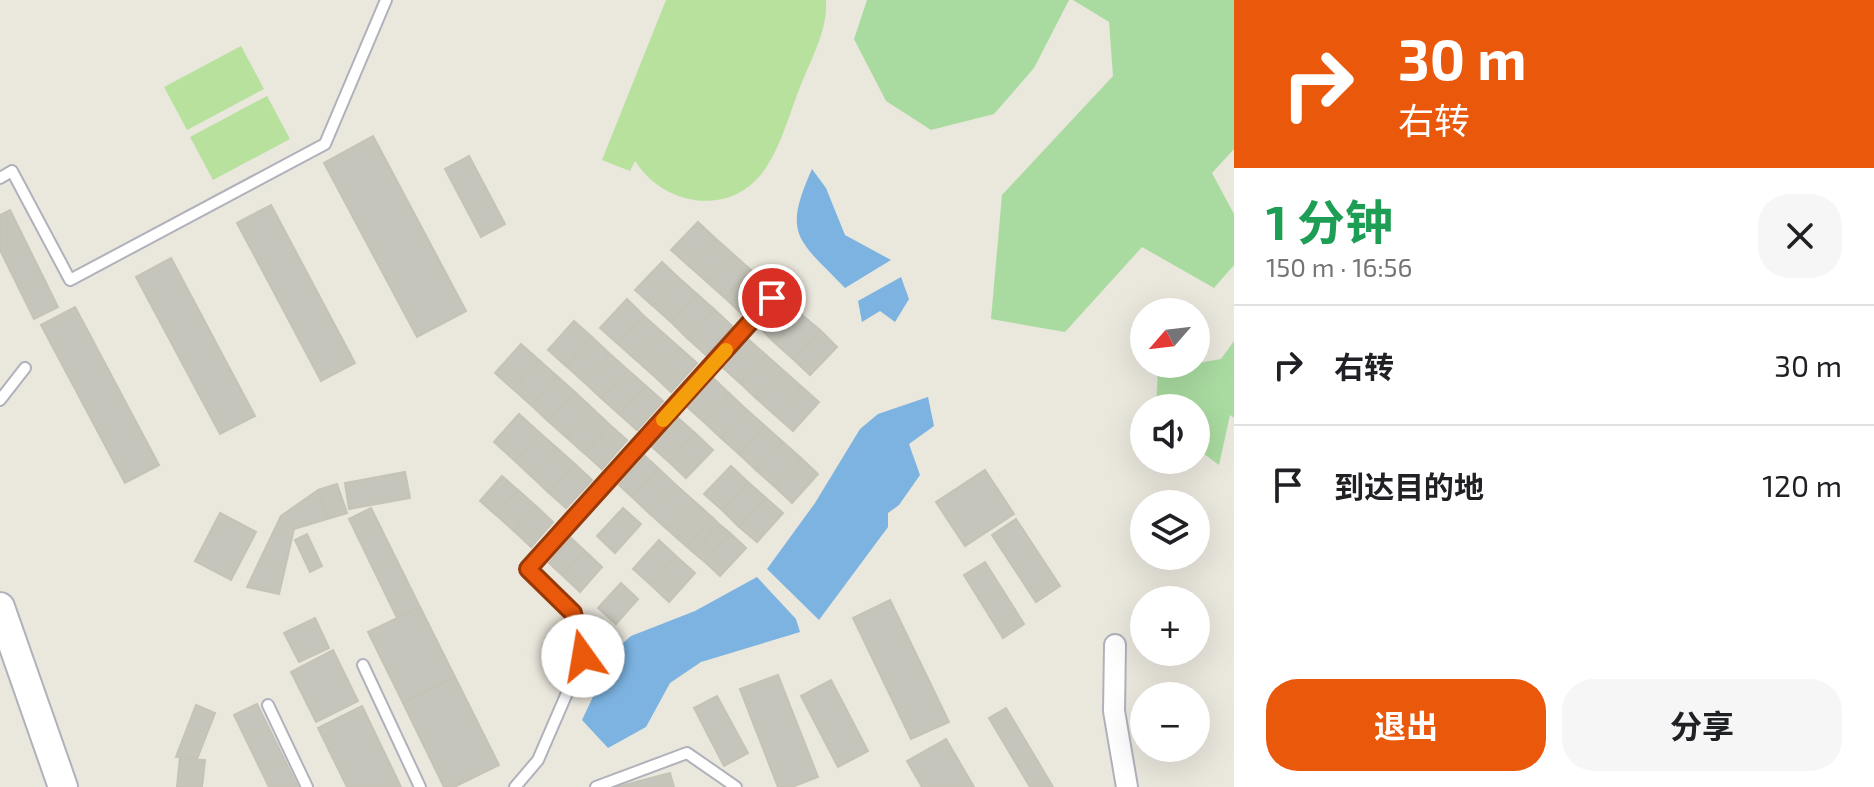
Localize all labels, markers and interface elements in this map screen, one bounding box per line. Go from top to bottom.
text: 30 m [1398,24,1527,91]
icon: right [1266,32,1370,136]
text: 右转 [1398,98,1470,141]
text: 1 分钟 [1266,192,1393,250]
button: close [1758,194,1842,278]
text: 150 m · 16:56 [1266,251,1412,282]
pin [738,264,806,332]
icon: arrive [750,276,794,320]
north arrow [1130,298,1210,378]
map controls [1130,298,1210,762]
icon: right [1266,343,1310,387]
text: 30 m [1774,347,1842,383]
text: 右转 [1334,348,1394,384]
button: sound [1130,394,1210,474]
icon: arrive [1266,463,1310,507]
text: 120 m [1762,467,1842,503]
text: 到达目的地 [1334,468,1484,504]
button: layers [1130,490,1210,570]
button: + [1130,586,1210,666]
position arrow [541,614,625,698]
button: 退出 [1266,679,1546,771]
button: 分享 [1562,679,1842,771]
button: − [1130,682,1210,762]

